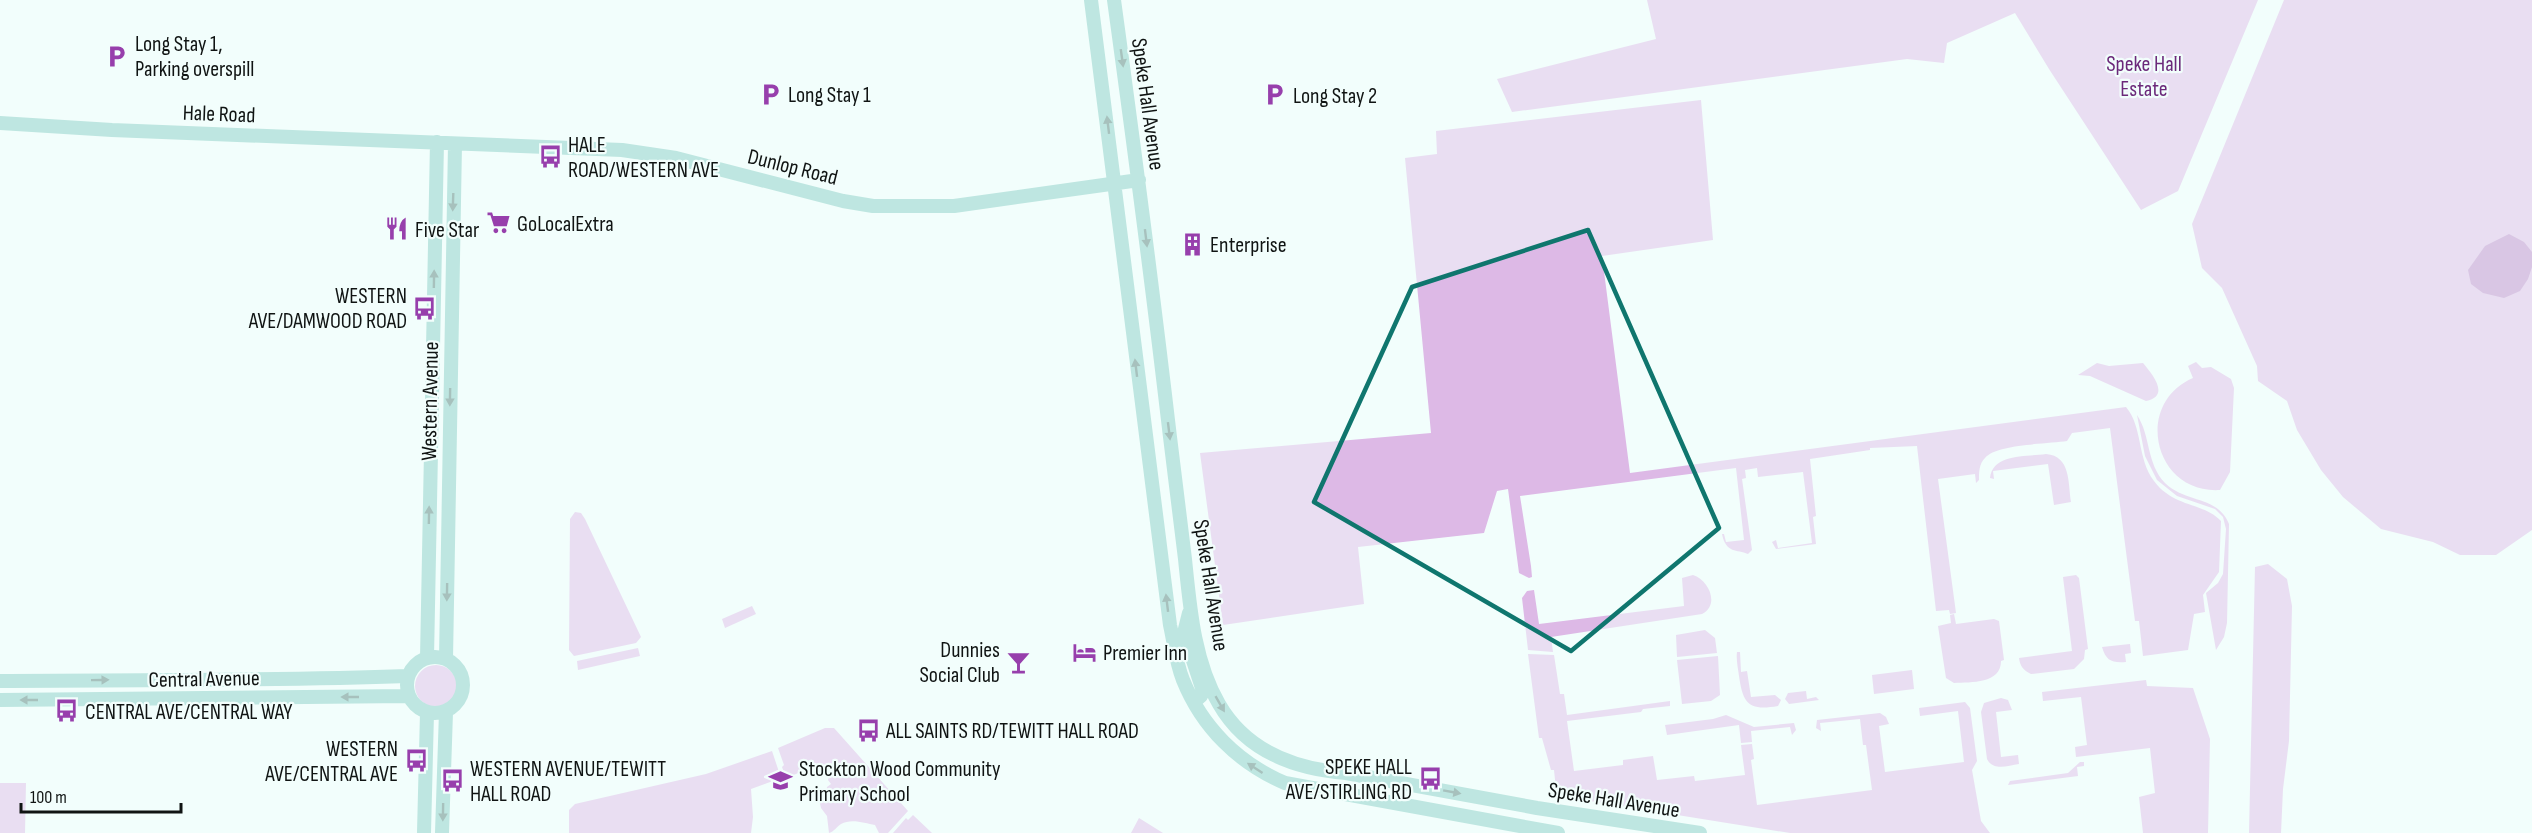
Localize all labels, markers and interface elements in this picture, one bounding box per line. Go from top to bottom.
place label: Long Stay 1, Parking overspill [135,31,254,83]
street label: Speke Hall Avenue [1125,37,1170,172]
parking icon: Long Stay 1, Parking overspill [104,43,130,69]
one-way arrow [1117,49,1126,68]
park label: Speke Hall Estate [2106,51,2182,103]
parking icon: Long Stay 1 [757,81,783,107]
place label: Long Stay 1 [788,82,871,109]
parking icon: Long Stay 2 [1262,82,1288,108]
place label: Long Stay 2 [1293,83,1377,110]
street label: Hale Road [182,100,256,129]
one-way arrow [1103,115,1112,134]
place label: HALE ROAD/WESTERN AVE [568,132,719,184]
street label: Dunlop Road [745,143,840,192]
bus stop icon: HALE ROAD/WESTERN AVE [537,144,563,170]
one-way arrow [448,193,457,212]
supermarket icon: GoLocalExtra [486,210,512,236]
place label: GoLocalExtra [517,211,614,238]
restaurant icon: Five Star [384,216,410,242]
place label: Five Star [415,217,479,244]
one-way arrow [1141,228,1151,247]
building icon: Enterprise [1179,231,1205,257]
place label: Enterprise [1210,232,1287,259]
one-way arrow [430,269,439,288]
place label: WESTERN AVE/DAMWOOD ROAD [248,283,407,335]
bus stop icon: WESTERN AVE/DAMWOOD ROAD [412,295,438,321]
street label: Western Avenue [416,341,445,461]
one-way arrow [1132,358,1141,377]
one-way arrow [445,388,455,407]
one-way arrow [1165,422,1174,441]
one-way arrow [425,506,434,525]
street label: Speke Hall Avenue [1187,517,1234,653]
one-way arrow [442,582,452,601]
one-way arrow [1162,593,1172,612]
place label: Dunnies Social Club [919,637,1000,689]
hotel icon: Premier Inn [1072,639,1098,665]
place label: Premier Inn [1103,640,1187,667]
bar icon: Dunnies Social Club [1005,649,1031,675]
street label: Central Avenue [148,665,260,694]
one-way arrow [91,675,110,685]
one-way arrow [340,692,359,701]
one-way arrow [19,695,38,705]
one-way arrow [1215,696,1226,712]
bus stop icon: CENTRAL AVE/CENTRAL WAY [54,698,80,724]
place label: CENTRAL AVE/CENTRAL WAY [85,699,292,726]
bus stop icon: ALL SAINTS RD/TEWITT HALL ROAD [855,717,881,743]
place label: ALL SAINTS RD/TEWITT HALL ROAD [885,718,1139,745]
place label: WESTERN AVE/CENTRAL AVE [264,736,398,788]
bus stop icon: WESTERN AVE/CENTRAL AVE [403,748,429,774]
place label: SPEKE HALL AVE/STIRLING RD [1285,754,1412,806]
place label: WESTERN AVENUE/TEWITT HALL ROAD [470,756,666,808]
place label: Stockton Wood Community Primary School [799,756,1001,808]
one-way arrow [1247,763,1263,774]
bus stop icon: SPEKE HALL AVE/STIRLING RD [1417,766,1443,792]
bus stop icon: WESTERN AVENUE/TEWITT HALL ROAD [439,768,465,794]
school or university icon: Stockton Wood Community Primary School [768,768,794,794]
scale bar [21,776,182,814]
street label: Speke Hall Avenue [1546,777,1682,824]
text: 100 m [30,787,67,808]
one-way arrow [1443,788,1462,797]
one-way arrow [438,803,448,822]

